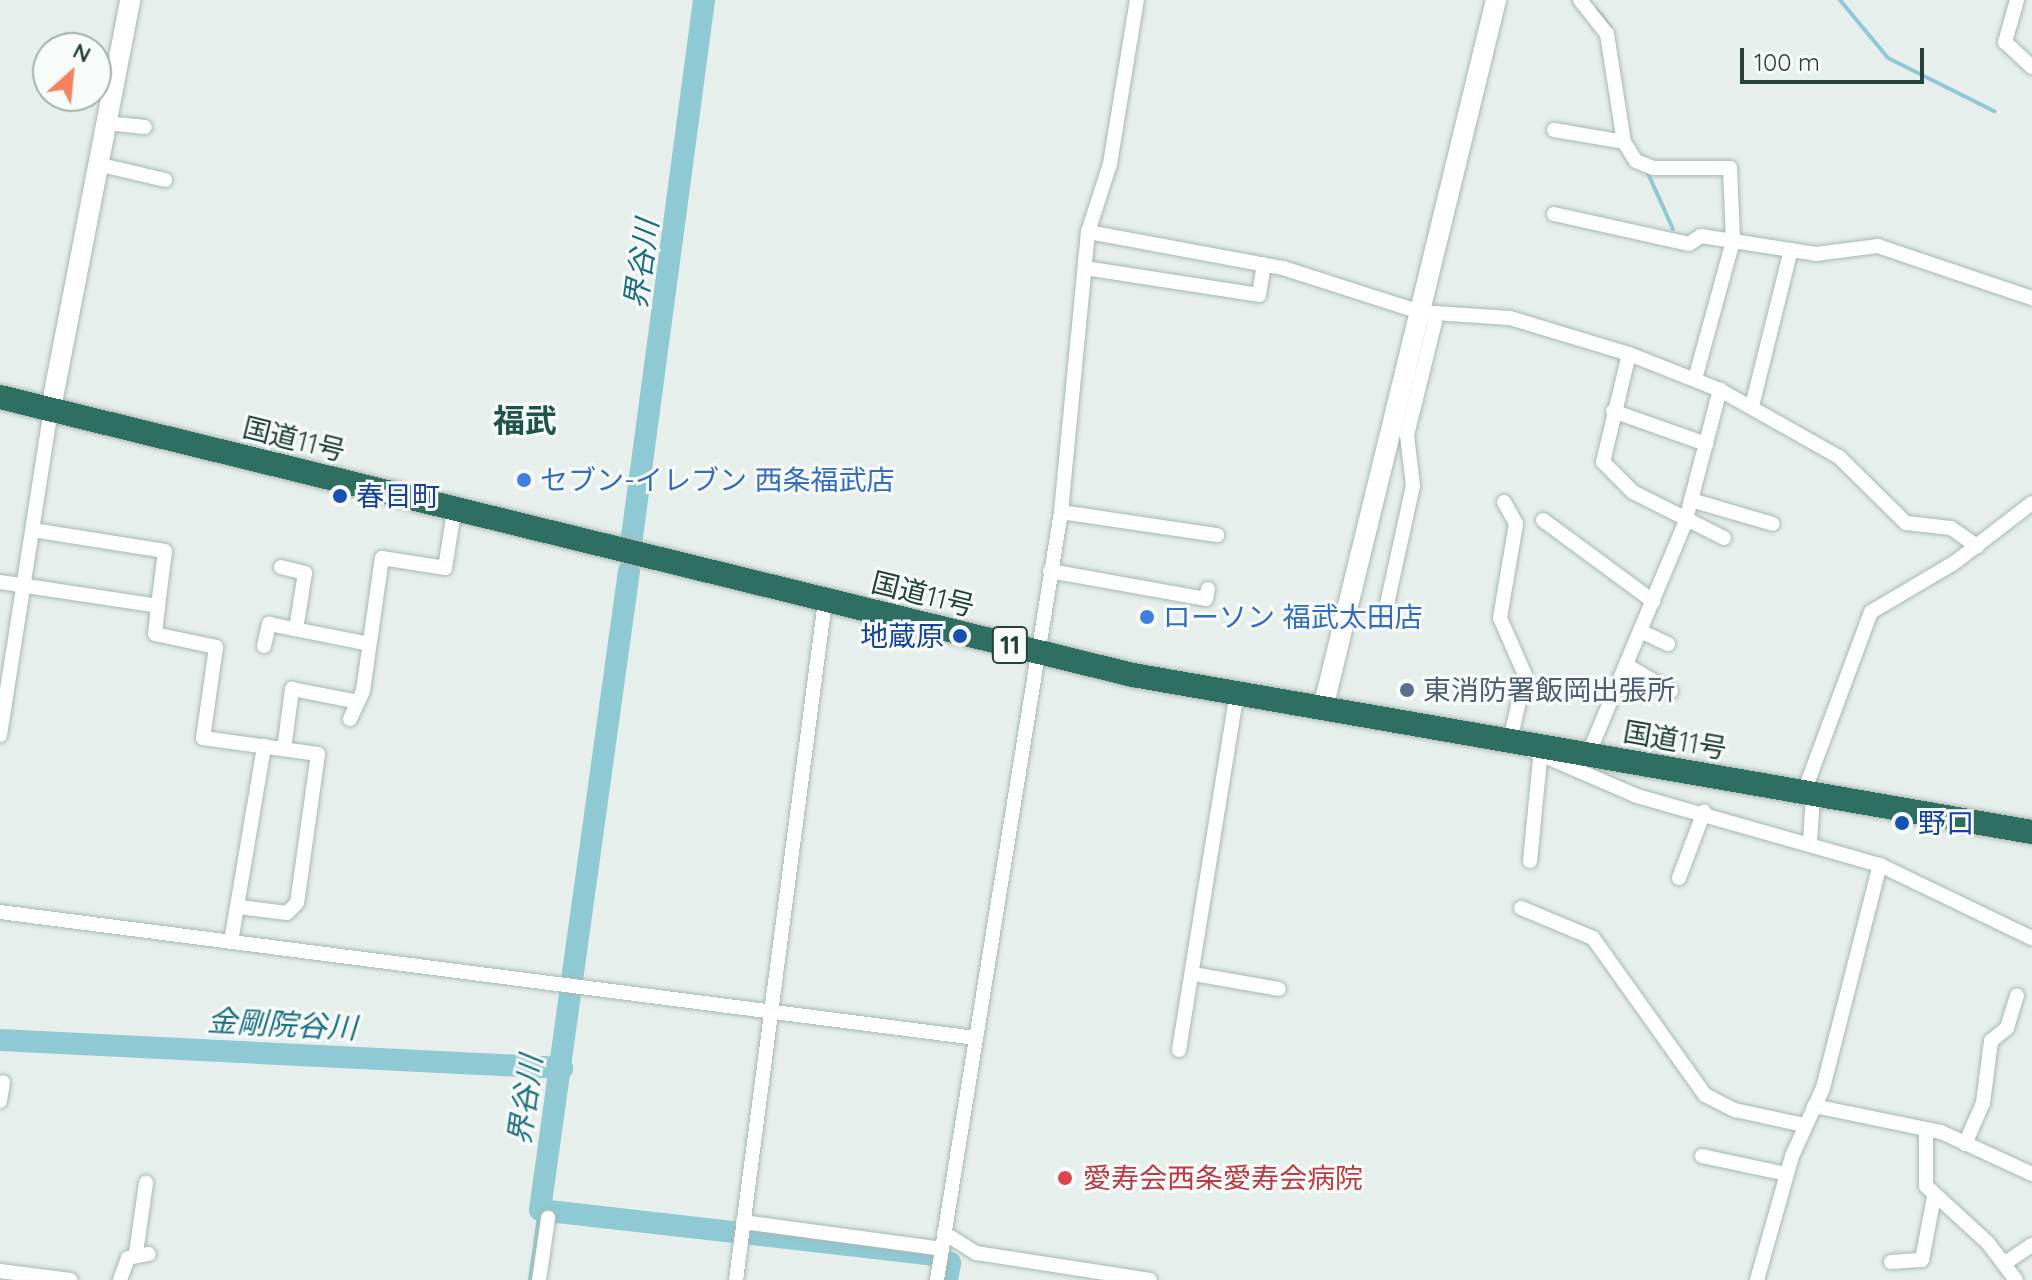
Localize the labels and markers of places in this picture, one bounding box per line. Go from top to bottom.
place label: セブン-イレブン 西条福武店 [540,463,895,497]
marker: セブン-イレブン 西条福武店 [515,471,533,489]
place label: 春日町 [356,479,440,513]
marker: 春日町 [331,487,349,505]
place label: ローソン 福武太田店 [1163,600,1423,634]
marker: ローソン 福武太田店 [1138,608,1156,626]
place label: 地蔵原 [860,619,944,653]
marker: 地蔵原 [951,627,969,645]
place label: 東消防署飯岡出張所 [1423,673,1675,707]
marker: 東消防署飯岡出張所 [1398,681,1416,699]
place label: 野口 [1918,806,1974,840]
marker: 野口 [1893,814,1911,832]
place label: 愛寿会西条愛寿会病院 [1083,1161,1363,1195]
marker: 愛寿会西条愛寿会病院 [1054,1167,1076,1189]

